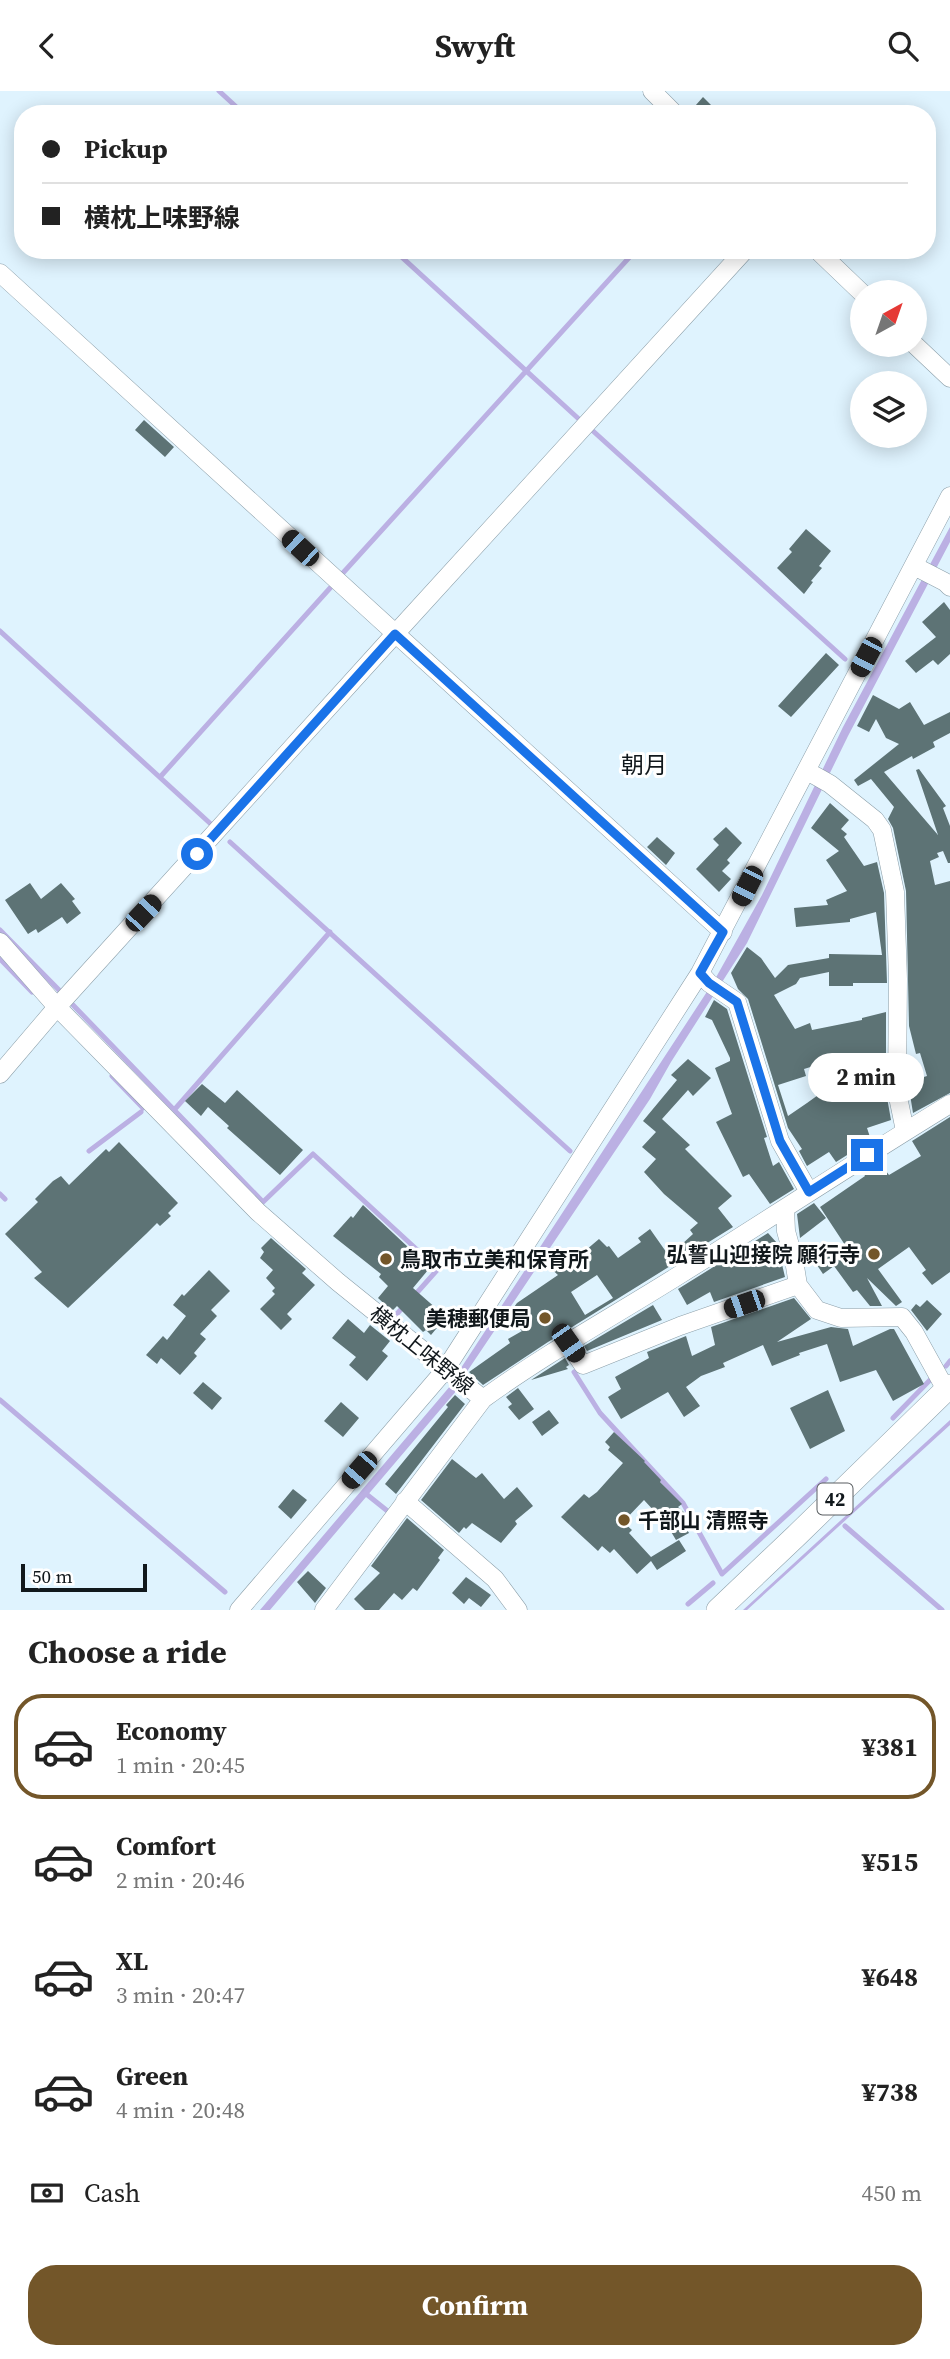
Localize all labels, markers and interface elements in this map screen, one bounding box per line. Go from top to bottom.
text: Swyft [435,24,515,68]
icon: back [28,27,66,65]
icon: search [884,27,922,65]
text: Pickup [84,131,168,167]
text: 横枕上味野線 [84,200,240,236]
north arrow [850,280,928,357]
map controls [850,280,927,448]
button: layers [850,371,927,448]
car [278,526,323,570]
car [847,634,886,680]
district label: 朝月 [621,749,667,781]
route start [181,838,213,870]
car [729,863,766,909]
car [121,890,166,936]
callout: 2 min [809,1053,925,1103]
text: 2 min [836,1061,896,1093]
route end [851,1139,883,1171]
place label: 弘誓山迎接院 願行寺 [667,1240,860,1269]
place label: 鳥取市立美和保育所 [400,1245,589,1274]
marker: 弘誓山迎接院 願行寺 [866,1246,882,1262]
marker: 鳥取市立美和保育所 [378,1251,394,1267]
car [721,1287,768,1321]
street label: 横枕上味野線 [364,1299,480,1401]
place label: 美穂郵便局 [426,1304,531,1333]
marker: 美穂郵便局 [537,1310,553,1326]
car [548,1320,589,1366]
car [338,1447,381,1493]
road number: 42 [818,1483,852,1515]
place label: 千部山 清照寺 [638,1506,769,1535]
marker: 千部山 清照寺 [616,1512,632,1528]
scale bar [21,1561,147,1593]
text: 50 m [32,1563,73,1589]
text: Choose a ride [28,1630,227,1674]
text: Economy [116,1713,227,1749]
icon: car [32,1715,95,1778]
text: ¥381 [862,1729,918,1765]
text: 1 min · 20:45 [116,1749,245,1781]
text: Comfort [116,1828,216,1864]
icon: car [32,1830,95,1893]
text: ¥515 [862,1844,918,1880]
text: 2 min · 20:46 [116,1864,245,1896]
text: XL [116,1943,148,1979]
icon: car [32,1945,95,2008]
text: ¥648 [862,1959,918,1995]
text: 3 min · 20:47 [116,1979,245,2011]
text: Green [116,2058,188,2094]
icon: car [32,2060,95,2123]
text: ¥738 [862,2074,918,2110]
text: 4 min · 20:48 [116,2094,245,2126]
icon: cash [28,2174,66,2212]
text: Cash [84,2175,140,2211]
text: 450 m [861,2177,922,2209]
button: Confirm [28,2265,922,2345]

